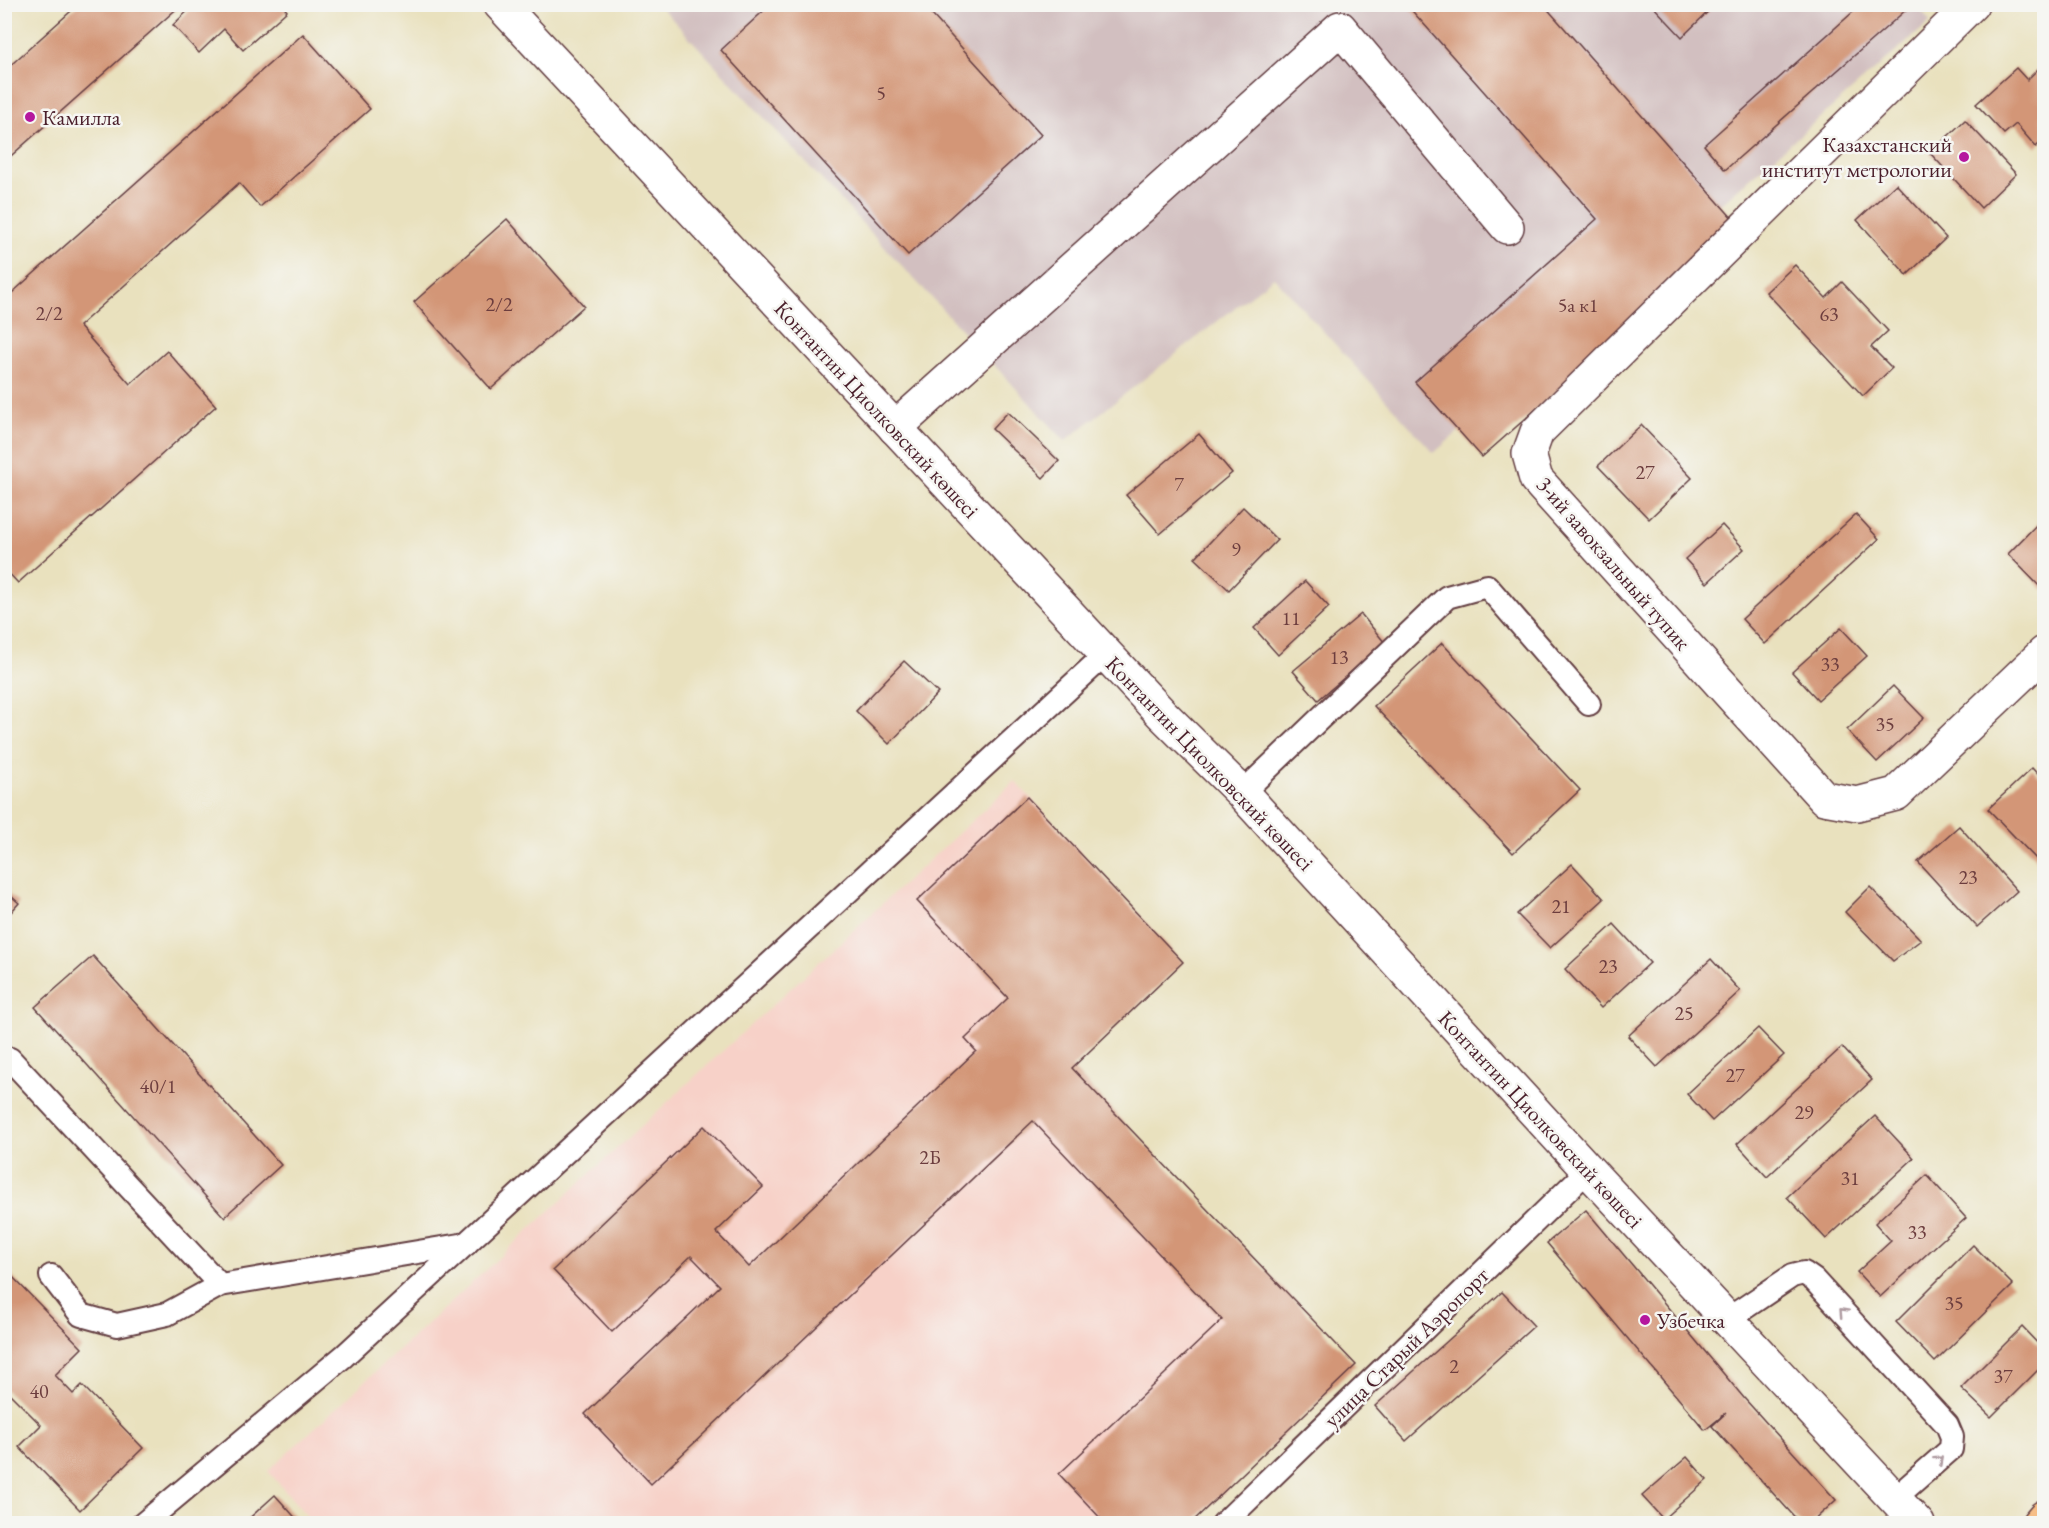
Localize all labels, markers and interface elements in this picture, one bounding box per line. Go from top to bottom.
house number: 5 [876,80,886,106]
place label: Камилла [42,103,121,132]
marker: Камилла [23,110,37,124]
place label: Казахстанский институт метрологии [1762,130,1952,184]
marker: Казахстанский институт метрологии [1957,150,1971,164]
house number: 2/2 [485,291,513,317]
house number: 5а к1 [1558,292,1598,318]
street label: Контантин Циолковский көшесі [768,294,985,524]
house number: 2/2 [35,300,63,326]
house number: 63 [1819,301,1839,327]
house number: 27 [1635,459,1655,485]
street label: 3-ий завокзальный тупик [1530,470,1697,657]
house number: 7 [1174,471,1184,497]
house number: 9 [1231,536,1241,562]
house number: 11 [1281,605,1301,631]
house number: 13 [1329,644,1349,670]
street label: Контантин Циолковский көшесі [1099,650,1320,877]
house number: 33 [1820,651,1840,677]
house number: 35 [1875,711,1895,737]
house number: 23 [1958,864,1978,890]
house number: 21 [1551,893,1571,919]
house number: 23 [1598,953,1618,979]
house number: 25 [1674,1000,1694,1026]
street label: Контантин Циолковский көшесі [1432,1004,1649,1234]
house number: 27 [1725,1062,1745,1088]
house number: 40/1 [140,1073,176,1099]
house number: 29 [1794,1099,1814,1125]
house number: 2Б [919,1144,941,1170]
house number: 31 [1840,1165,1860,1191]
house number: 33 [1907,1219,1927,1245]
street label: улица Старый Аэропорт [1318,1261,1495,1434]
house number: 35 [1944,1290,1964,1316]
place label: Узбечка [1656,1306,1725,1335]
one-way arrow [1839,1308,1850,1319]
marker: Узбечка [1638,1313,1652,1327]
house number: 2 [1449,1353,1459,1379]
house number: 37 [1993,1363,2013,1389]
house number: 40 [29,1378,49,1404]
one-way arrow [1932,1456,1943,1467]

